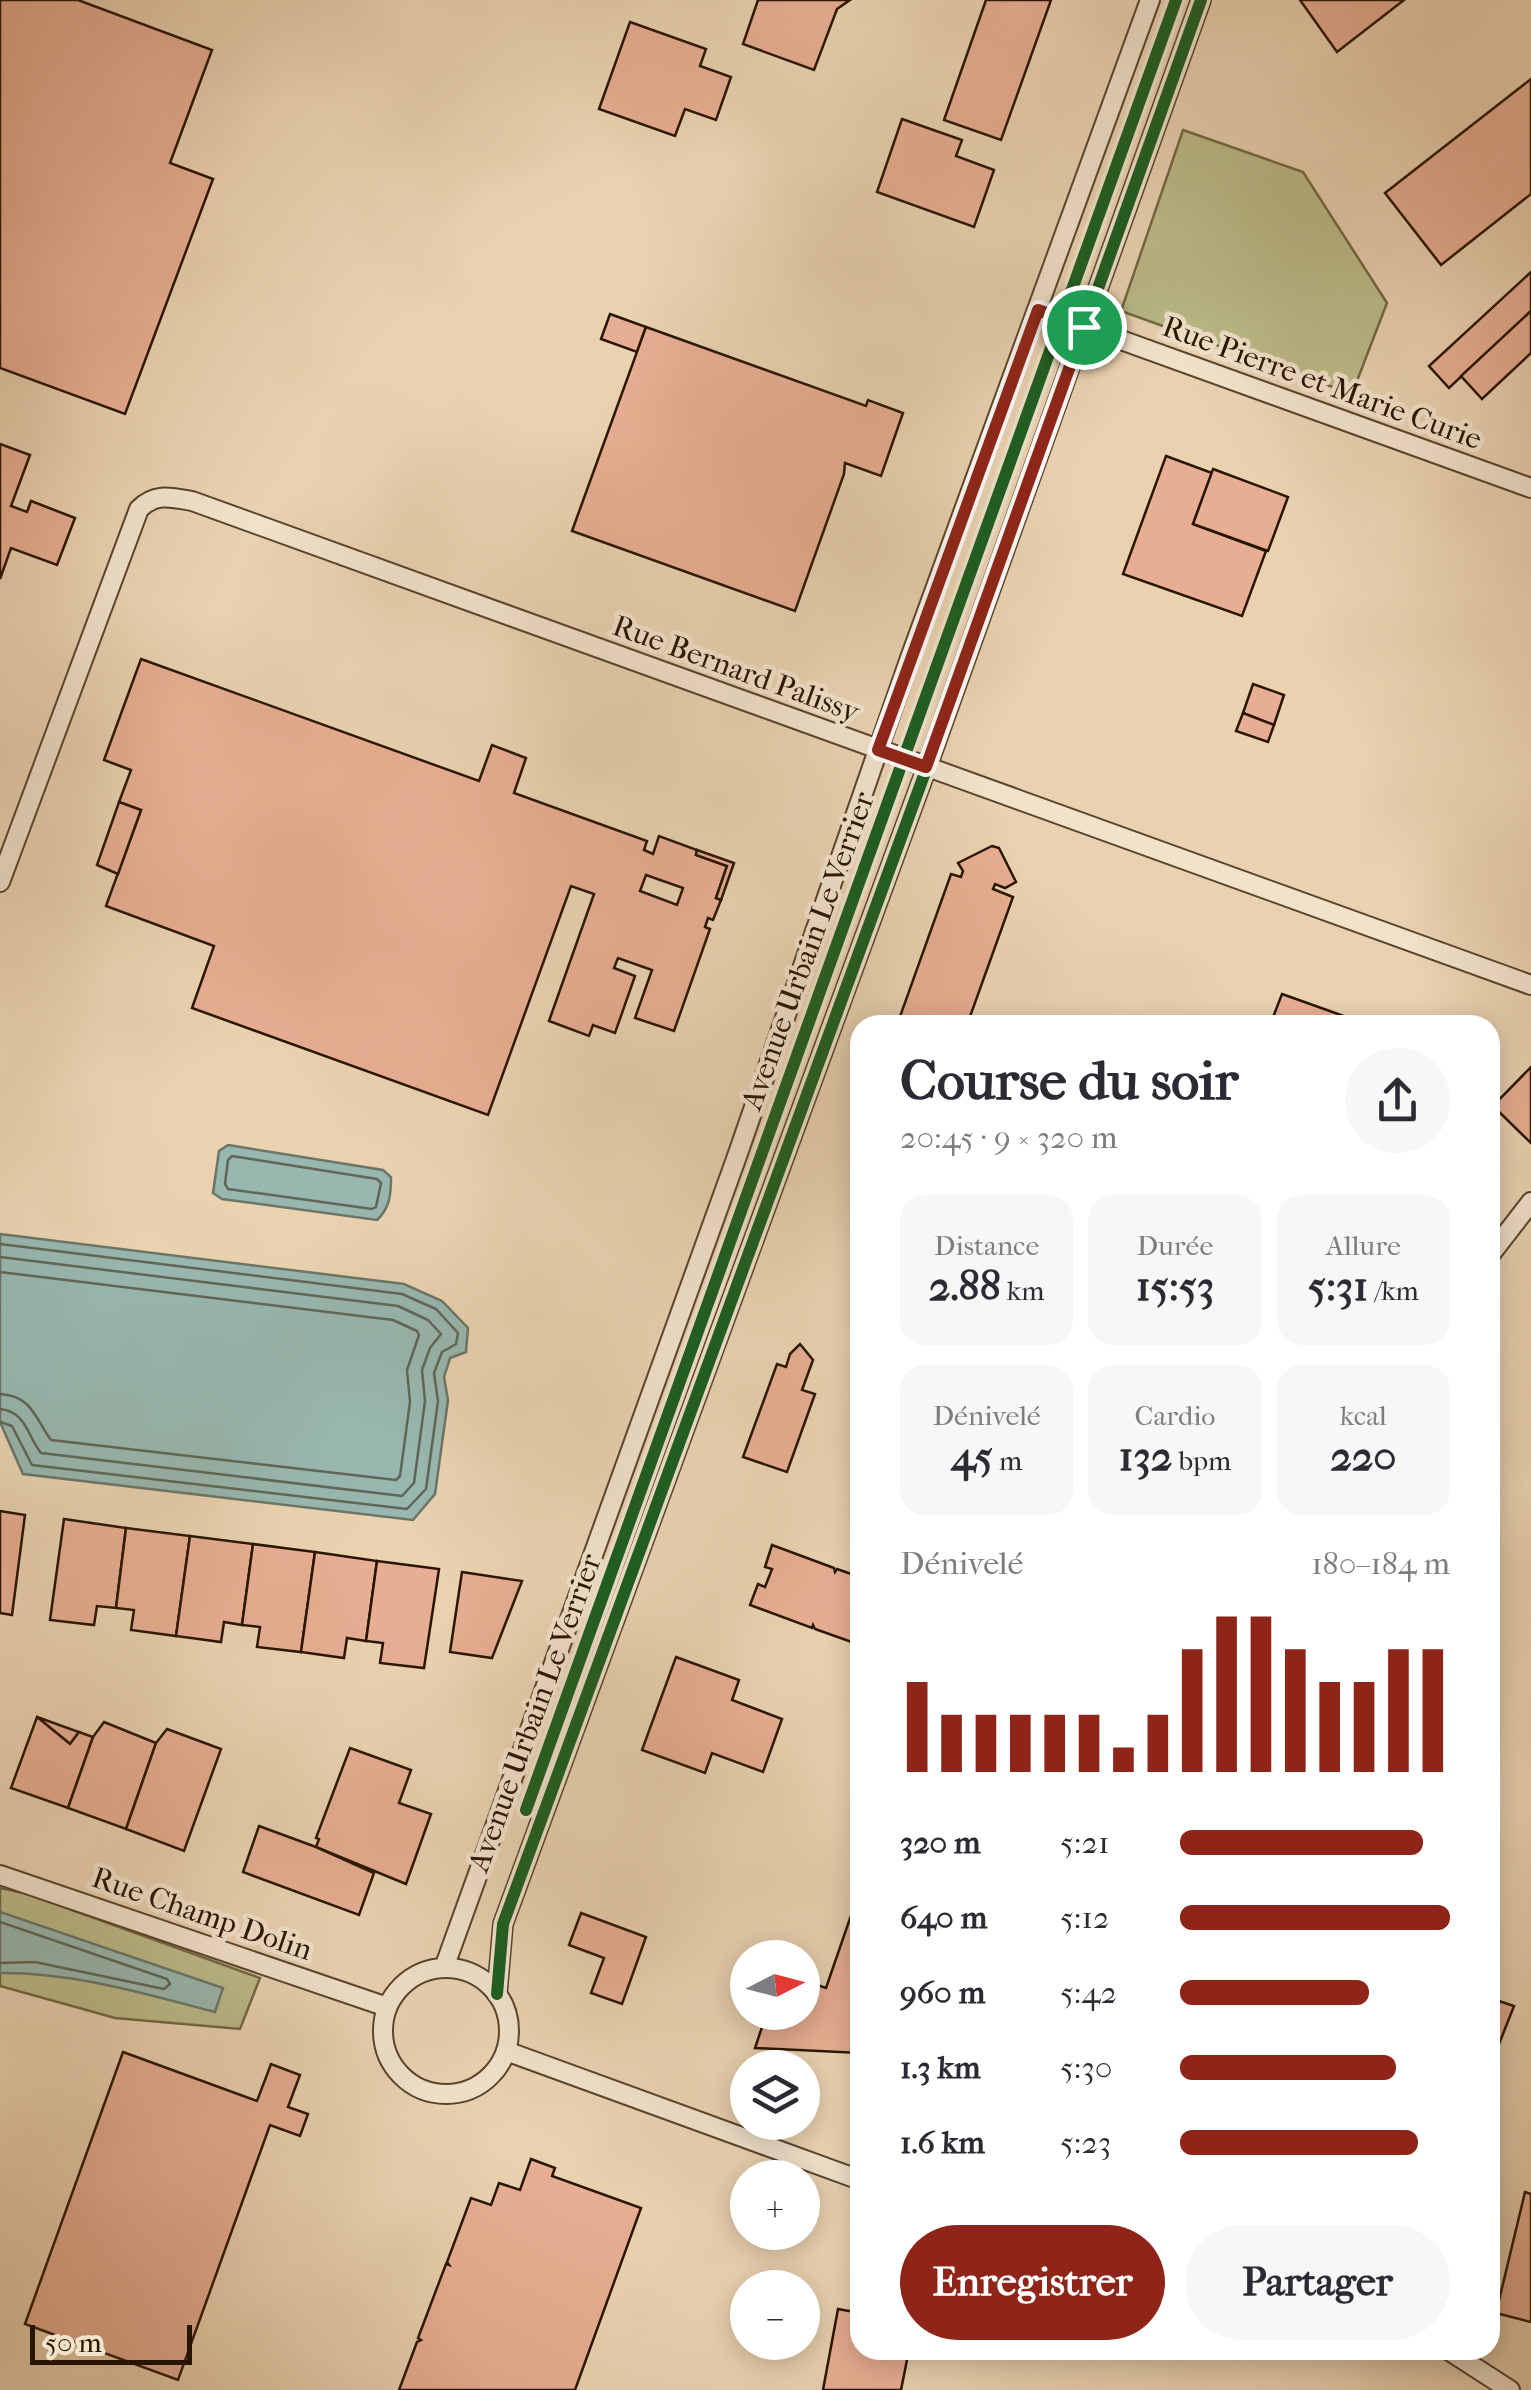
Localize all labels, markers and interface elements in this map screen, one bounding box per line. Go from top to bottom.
pin [1042,285,1127,370]
icon: arrive [1057,300,1112,355]
street label: Rue Pierre et Marie Curie [1158,309,1486,457]
street label: Rue Bernard Palissy [608,608,865,730]
street label: Avenue Urbain Le Verrier [734,787,882,1116]
button: share [1345,1048,1450,1153]
text: Course du soir [900,1049,1238,1113]
text: 20:45 · 9 × 320 m [900,1119,1118,1156]
text: Distance [934,1229,1039,1262]
text: Durée [1137,1229,1213,1262]
text: Allure [1326,1229,1401,1262]
text: 2.88 [929,1262,1001,1311]
text: 15:53 [1136,1262,1214,1311]
text: 5:31 [1308,1262,1368,1311]
text: km [1001,1274,1044,1307]
text: /km [1368,1274,1419,1307]
text: Dénivelé [933,1399,1041,1432]
text: Cardio [1135,1399,1215,1432]
text: kcal [1340,1399,1387,1432]
text: 45 [951,1432,993,1481]
text: 132 [1119,1432,1172,1481]
text: 220 [1330,1432,1397,1481]
text: m [993,1444,1022,1477]
text: bpm [1172,1444,1231,1477]
text: Dénivelé [900,1545,1023,1582]
text: 180–184 m [1311,1545,1450,1582]
street label: Avenue Urbain Le Verrier [461,1549,609,1878]
text: 320 m [900,1824,981,1861]
text: 5:21 [1060,1824,1109,1861]
street label: Rue Champ Dolin [87,1860,317,1968]
text: 640 m [900,1899,987,1936]
text: 5:12 [1060,1899,1109,1936]
north arrow [730,1940,820,2030]
map controls [730,1940,820,2360]
text: 960 m [900,1974,985,2011]
text: 5:42 [1060,1974,1117,2011]
text: 1.3 km [900,2049,981,2086]
text: 5:30 [1060,2049,1112,2086]
button: layers [730,2050,820,2140]
text: 1.6 km [900,2124,985,2161]
text: 5:23 [1060,2124,1111,2161]
button: + [730,2160,820,2250]
button: Enregistrer [900,2225,1165,2340]
button: Partager [1185,2225,1450,2340]
button: − [730,2270,820,2360]
scale bar [30,2320,192,2364]
text: 50 m [45,2326,102,2359]

